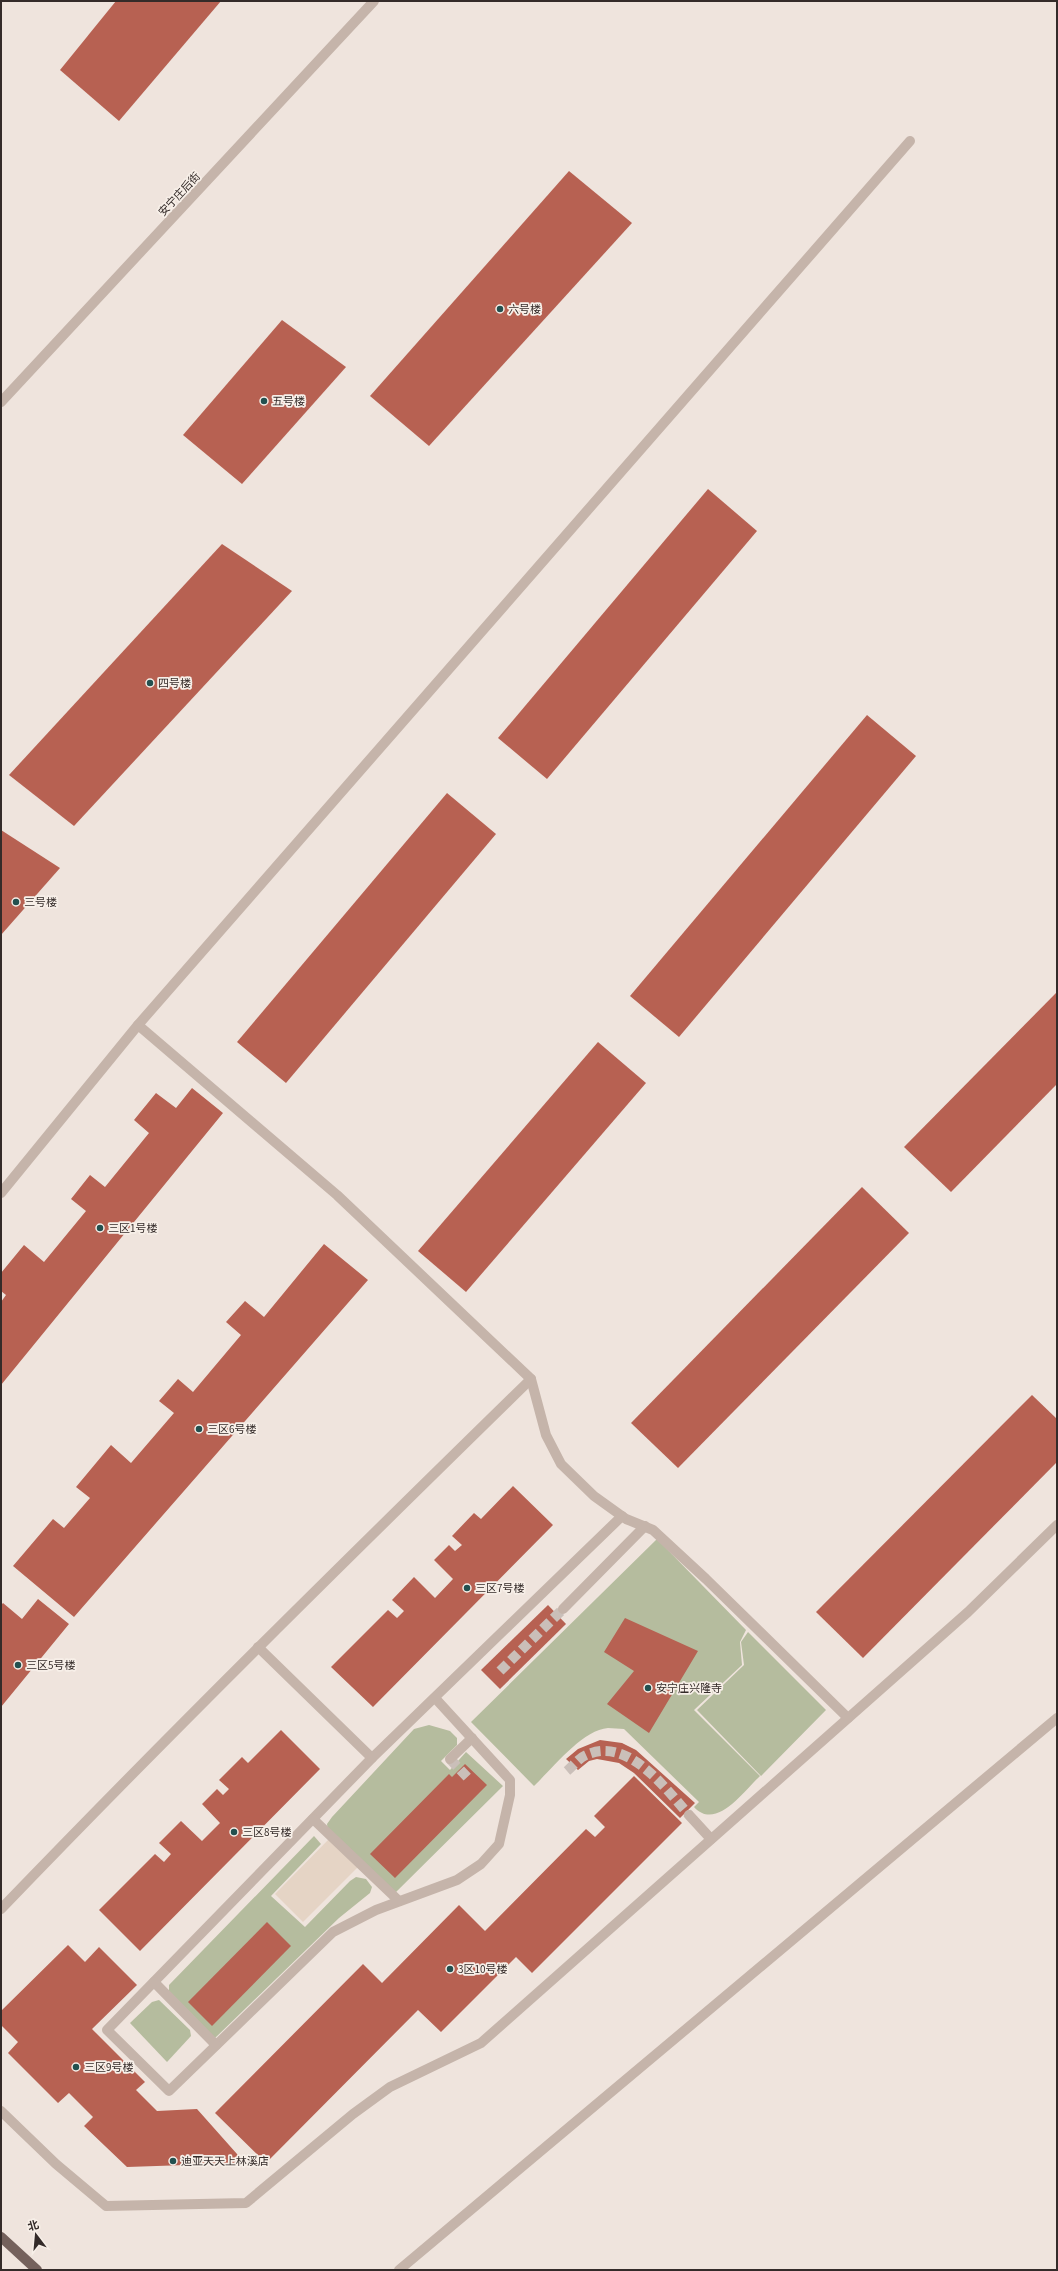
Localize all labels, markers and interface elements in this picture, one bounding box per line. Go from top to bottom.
street label: 安宁庄后街 [155,169,204,220]
place label: 六号楼 [508,302,541,317]
marker: 六号楼 [495,304,505,314]
place label: 五号楼 [272,394,305,409]
marker: 五号楼 [259,396,269,406]
place label: 四号楼 [158,676,191,691]
marker: 四号楼 [145,678,155,688]
place label: 三号楼 [24,895,57,910]
marker: 三号楼 [11,897,21,907]
place label: 三区1号楼 [108,1221,157,1236]
marker: 三区1号楼 [95,1223,105,1233]
place label: 三区6号楼 [207,1422,256,1437]
marker: 三区6号楼 [194,1424,204,1434]
place label: 三区7号楼 [475,1581,524,1596]
marker: 三区7号楼 [462,1583,472,1593]
place label: 三区5号楼 [26,1658,75,1673]
marker: 三区5号楼 [13,1660,23,1670]
place label: 安宁庄兴隆寺 [656,1681,722,1696]
marker: 安宁庄兴隆寺 [643,1683,653,1693]
place label: 三区8号楼 [242,1825,291,1840]
marker: 三区8号楼 [229,1827,239,1837]
place label: 3区10号楼 [458,1962,507,1977]
marker: 3区10号楼 [445,1964,455,1974]
place label: 三区9号楼 [84,2060,133,2075]
marker: 三区9号楼 [71,2062,81,2072]
place label: 迪亚天天上林溪店 [181,2154,269,2169]
marker: 迪亚天天上林溪店 [168,2156,178,2166]
north arrow [16,2215,56,2255]
text: 北 [26,2217,41,2235]

